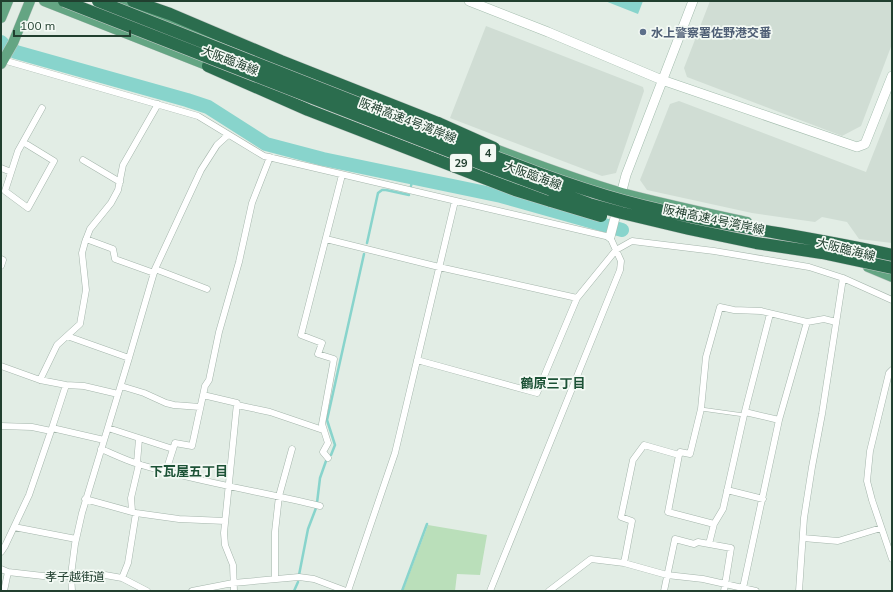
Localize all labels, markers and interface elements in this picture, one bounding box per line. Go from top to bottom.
scale bar [14,12,130,38]
text: 100 m [20,18,55,33]
place label: 水上警察署佐野港交番 [651,25,772,40]
marker: 水上警察署佐野港交番 [638,27,648,37]
street label: 大阪臨海線 [199,42,261,78]
street label: 阪神高速4号湾岸線 [357,95,459,145]
road number: 4 [480,144,496,162]
road number: 29 [450,154,472,172]
street label: 大阪臨海線 [502,158,564,192]
street label: 阪神高速4号湾岸線 [662,201,766,237]
street label: 大阪臨海線 [815,234,877,264]
district label: 鶴原三丁目 [520,375,586,391]
district label: 下瓦屋五丁目 [150,463,228,479]
street label: 孝子越街道 [45,569,105,584]

